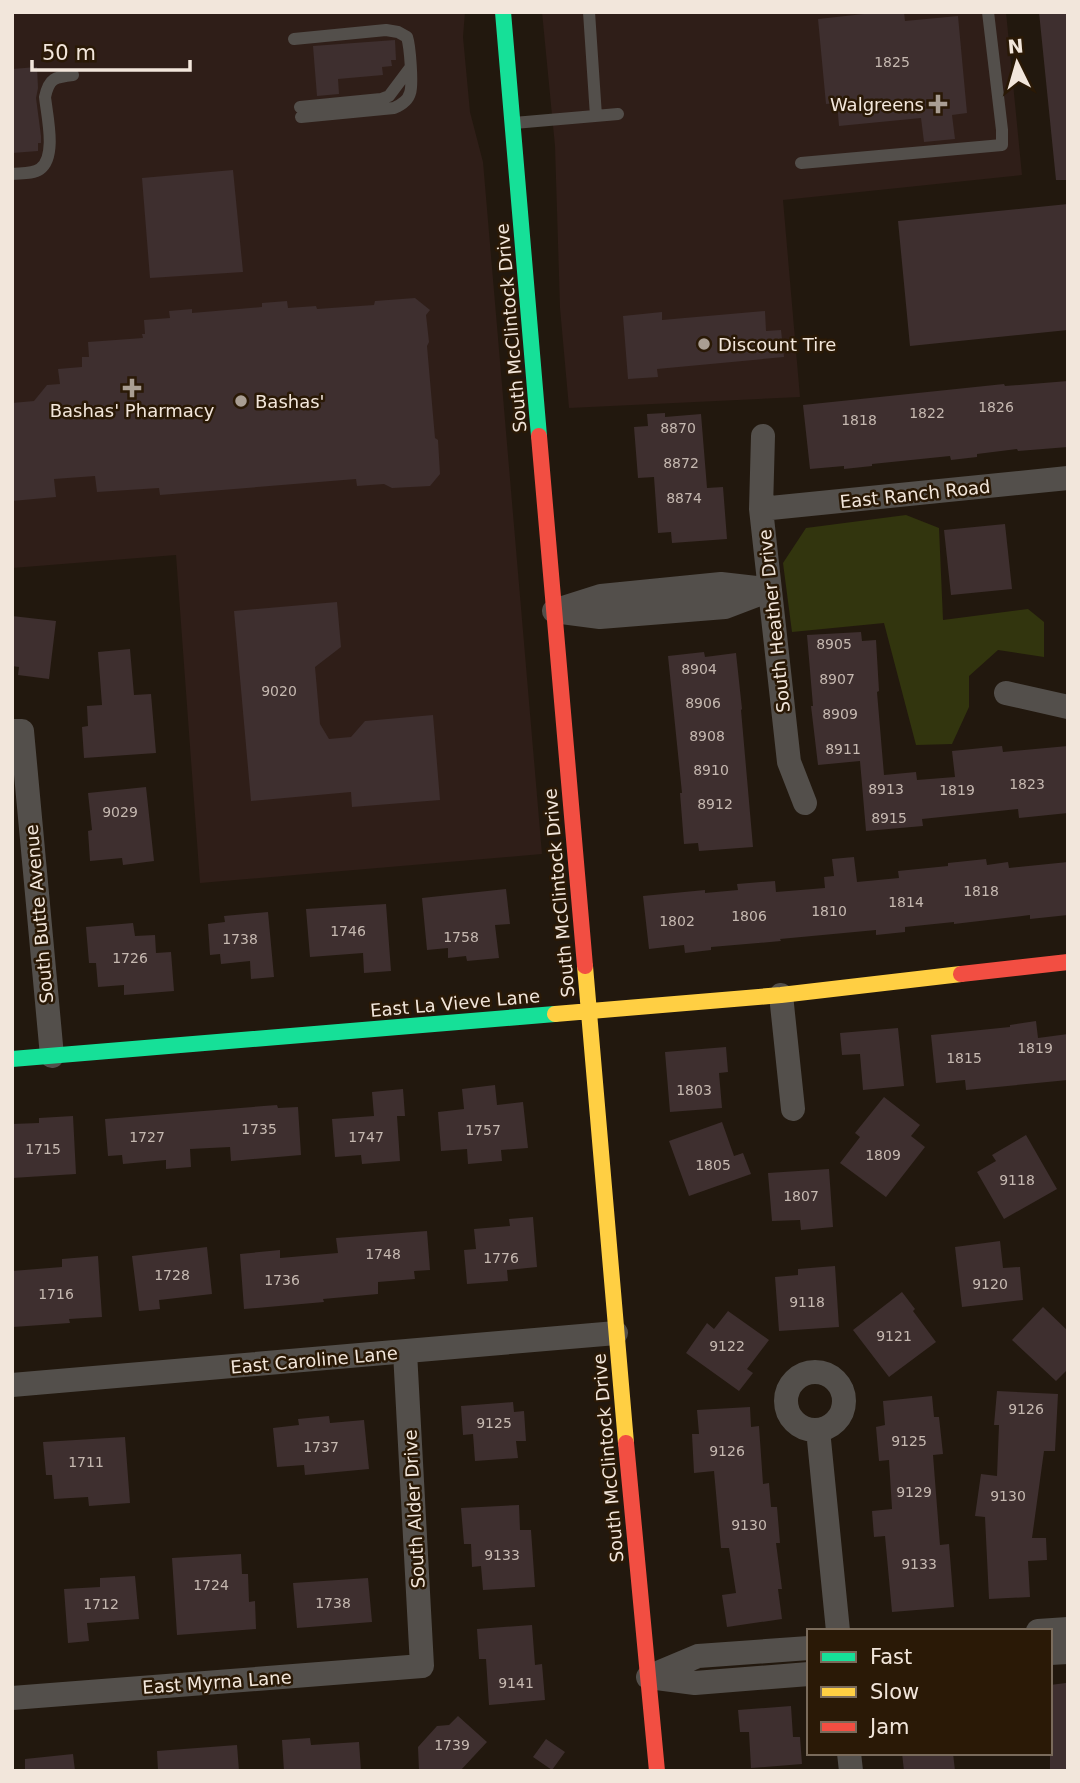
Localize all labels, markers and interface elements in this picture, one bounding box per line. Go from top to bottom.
scale bar [32,28,189,72]
north arrow [982,28,1052,98]
text: N [1007,34,1024,58]
text: 50 m [42,41,96,65]
house number: 1825 [874,54,910,70]
place label: Walgreens [830,94,924,115]
marker: Walgreens [930,96,946,112]
street label: South McClintock Drive [491,223,531,433]
place label: Discount Tire [718,334,836,355]
marker: Discount Tire [696,336,712,352]
marker: Bashas' Pharmacy [124,380,140,396]
place label: Bashas' [255,391,325,412]
marker: Bashas' [233,393,249,409]
house number: 1826 [978,399,1014,415]
place label: Bashas' Pharmacy [50,400,215,421]
house number: 1822 [909,405,945,421]
house number: 1818 [841,412,877,428]
house number: 8870 [660,420,696,436]
house number: 8872 [663,455,699,471]
street label: East Ranch Road [839,476,991,512]
house number: 8874 [666,490,702,506]
street label: South Heather Drive [754,528,794,714]
house number: 8905 [816,636,852,652]
house number: 8904 [681,661,717,677]
house number: 8907 [819,671,855,687]
house number: 9020 [261,683,297,699]
house number: 8906 [685,695,721,711]
house number: 8909 [822,706,858,722]
house number: 8908 [689,728,725,744]
house number: 8911 [825,741,861,757]
house number: 8910 [693,762,729,778]
house number: 1823 [1009,776,1045,792]
house number: 8913 [868,781,904,797]
house number: 1819 [939,782,975,798]
street label: South McClintock Drive [539,788,579,998]
house number: 8912 [697,796,733,812]
house number: 9029 [102,804,138,820]
house number: 8915 [871,810,907,826]
street label: South Butte Avenue [21,824,57,1004]
house number: 1818 [963,883,999,899]
house number: 1814 [888,894,924,910]
house number: 1810 [811,903,847,919]
house number: 1806 [731,908,767,924]
house number: 1802 [659,913,695,929]
house number: 1746 [330,923,366,939]
house number: 1758 [443,929,479,945]
house number: 1738 [222,931,258,947]
house number: 1726 [112,950,148,966]
street label: East La Vieve Lane [369,985,541,1021]
house number: 1819 [1017,1040,1053,1056]
house number: 1815 [946,1050,982,1066]
house number: 1803 [676,1082,712,1098]
house number: 1735 [241,1121,277,1137]
house number: 1757 [465,1122,501,1138]
house number: 1727 [129,1129,165,1145]
house number: 1747 [348,1129,384,1145]
house number: 1715 [25,1141,61,1157]
house number: 1809 [865,1147,901,1163]
house number: 1805 [695,1157,731,1173]
house number: 9118 [999,1172,1035,1188]
house number: 1807 [783,1188,819,1204]
house number: 1748 [365,1246,401,1262]
house number: 1776 [483,1250,519,1266]
house number: 1728 [154,1267,190,1283]
house number: 1736 [264,1272,300,1288]
house number: 9120 [972,1276,1008,1292]
house number: 1716 [38,1286,74,1302]
house number: 9118 [789,1294,825,1310]
house number: 9121 [876,1328,912,1344]
house number: 9122 [709,1338,745,1354]
street label: East Caroline Lane [229,1342,399,1378]
street label: South McClintock Drive [588,1353,628,1563]
house number: 9126 [1008,1401,1044,1417]
house number: 9125 [476,1415,512,1431]
street label: South Alder Drive [399,1429,429,1589]
house number: 9125 [891,1433,927,1449]
house number: 1737 [303,1439,339,1455]
house number: 9126 [709,1443,745,1459]
house number: 1711 [68,1454,104,1470]
house number: 9129 [896,1484,932,1500]
house number: 9130 [990,1488,1026,1504]
house number: 9130 [731,1517,767,1533]
house number: 9133 [484,1547,520,1563]
house number: 9133 [901,1556,937,1572]
house number: 1724 [193,1577,229,1593]
house number: 1738 [315,1595,351,1611]
house number: 1712 [83,1596,119,1612]
legend [807,1629,1052,1755]
text: Fast [870,1645,912,1669]
street label: East Myrna Lane [142,1666,292,1698]
house number: 9141 [498,1675,534,1691]
text: Slow [870,1680,919,1704]
text: Jam [868,1715,910,1739]
house number: 1739 [434,1737,470,1753]

